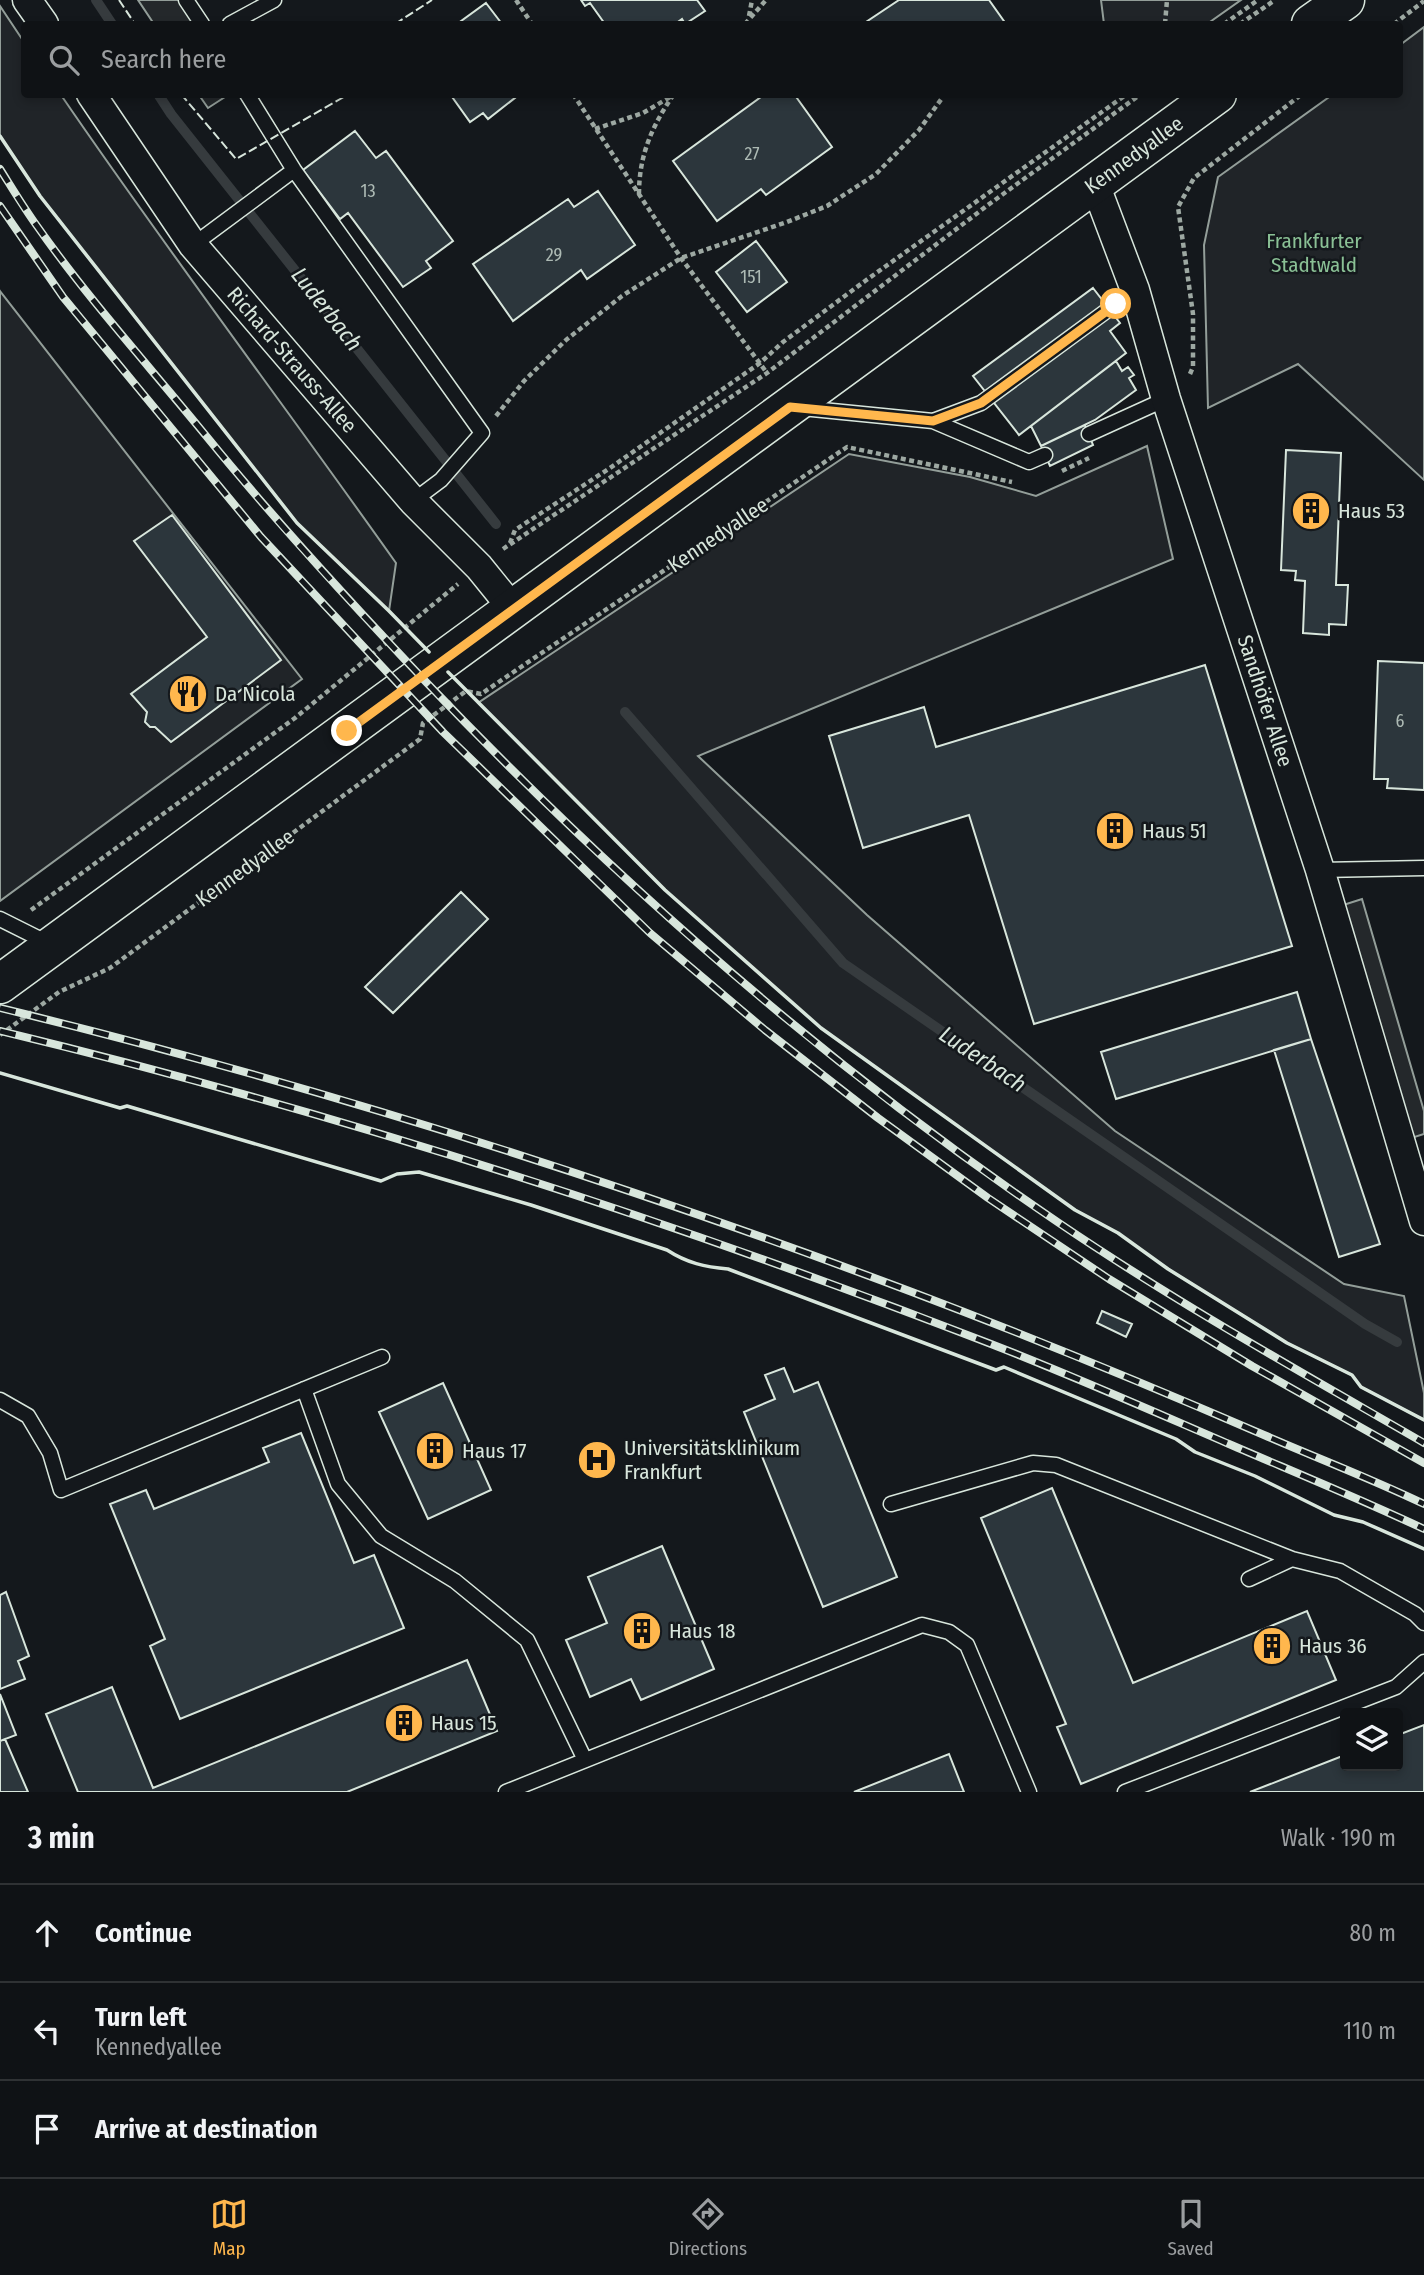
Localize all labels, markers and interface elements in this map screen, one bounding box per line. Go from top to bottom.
search box [21,21,1403,98]
icon: search [45,41,83,79]
text: Search here [101,44,226,75]
street label: Kennedyallee [1079,110,1189,200]
house number: 27 [744,143,760,165]
house number: 13 [360,180,376,202]
park label: Frankfurter Stadtwald [1266,228,1362,278]
house number: 29 [546,244,562,266]
water label: Luderbach [286,261,368,357]
house number: 151 [740,266,762,288]
street label: Richard-Strauss-Allee [221,282,363,438]
route start [1100,288,1131,319]
building icon: Haus 53 [1290,490,1332,532]
street label: Kennedyallee [663,492,773,578]
place label: Haus 53 [1338,498,1405,524]
street label: Sandhöfer Allee [1232,632,1298,770]
restaurant icon: Da Nicola [167,673,209,715]
place label: Da Nicola [215,681,296,707]
house number: 6 [1396,710,1405,732]
route end [331,715,362,746]
building icon: Haus 51 [1094,810,1136,852]
place label: Haus 51 [1142,818,1207,844]
street label: Kennedyallee [190,823,300,913]
water label: Luderbach [934,1020,1032,1098]
building icon: Haus 17 [414,1430,456,1472]
place label: Universitätsklinikum Frankfurt [624,1435,800,1485]
place label: Haus 17 [462,1438,527,1464]
hospital icon: Universitätsklinikum Frankfurt [576,1439,618,1481]
building icon: Haus 18 [621,1610,663,1652]
place label: Haus 18 [669,1618,736,1644]
building icon: Haus 36 [1251,1625,1293,1667]
place label: Haus 36 [1299,1633,1367,1659]
building icon: Haus 15 [383,1702,425,1744]
map controls [1340,1708,1403,1771]
button: layers [1340,1708,1403,1771]
place label: Haus 15 [431,1710,497,1736]
text: 3 min [28,1820,95,1856]
text: Walk · 190 m [1281,1824,1396,1852]
icon: ahead [28,1914,66,1952]
text: Continue [95,1918,192,1949]
text: 80 m [1349,1919,1396,1947]
text: Turn left [95,2002,187,2033]
icon: left [28,2012,66,2050]
text: 110 m [1343,2017,1396,2045]
text: Kennedyallee [95,2033,222,2061]
icon: arrive [28,2110,66,2148]
text: Arrive at destination [95,2114,318,2145]
tab: Map [210,2195,248,2260]
tab: Directions [668,2195,747,2260]
tab: Saved [1167,2195,1214,2260]

